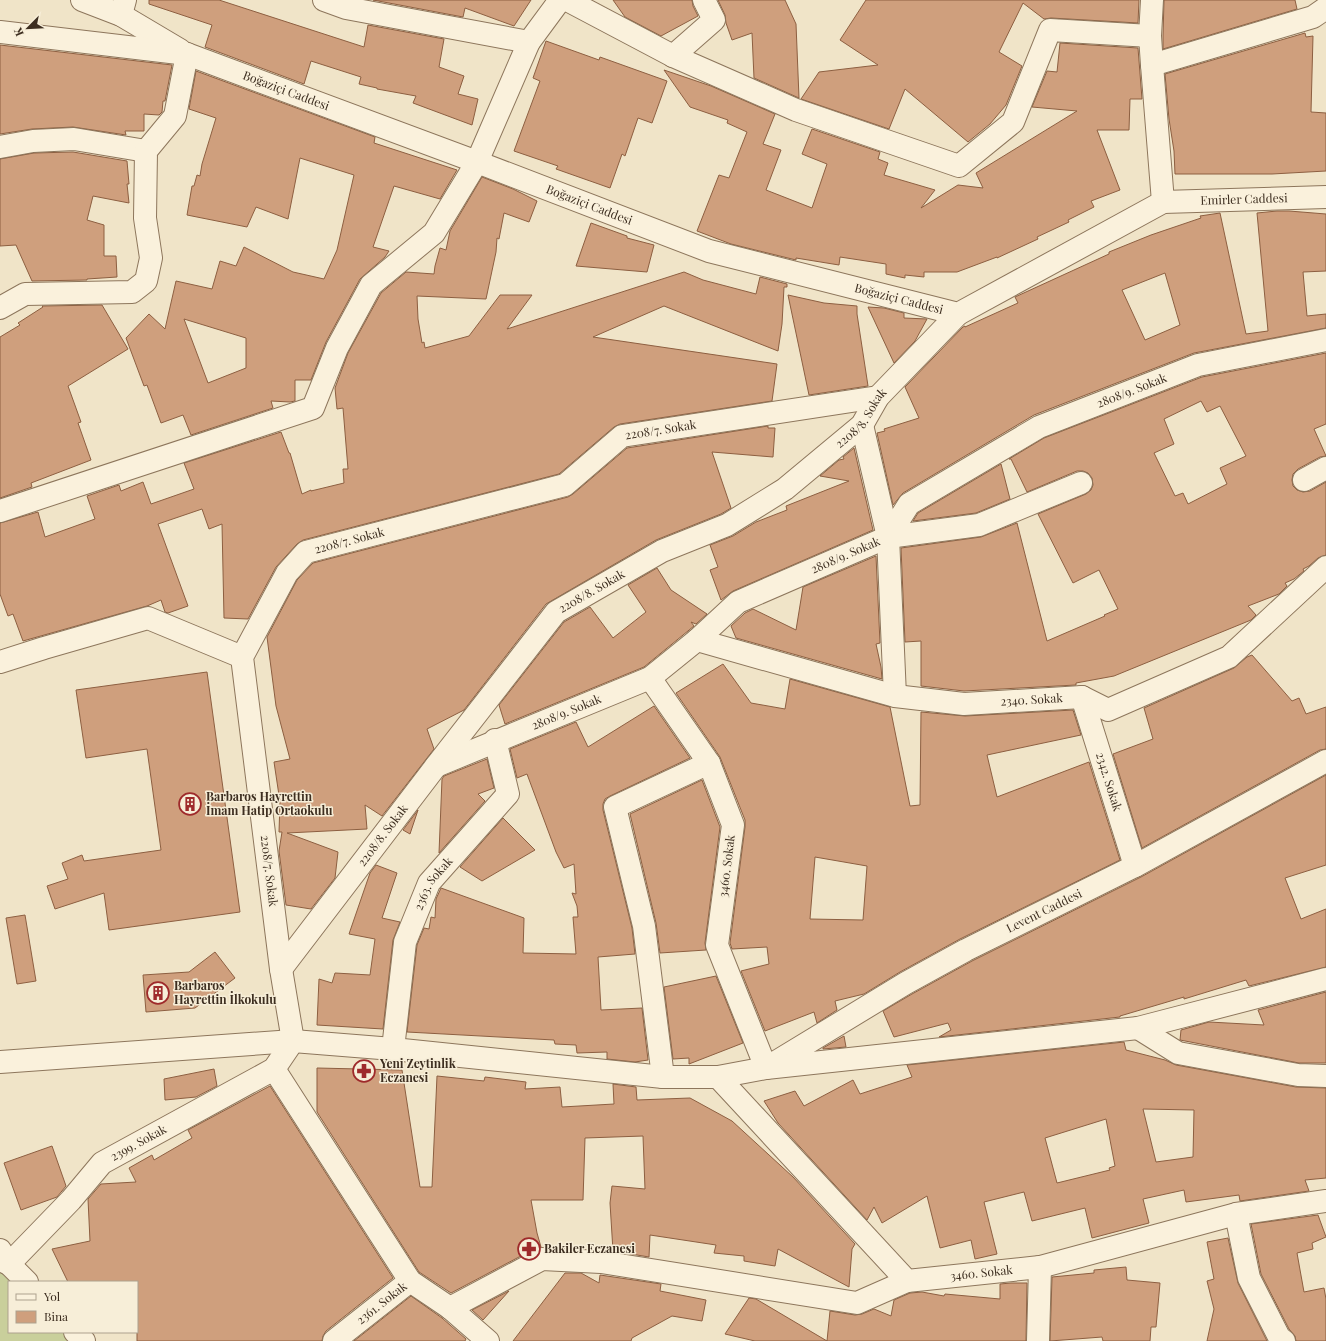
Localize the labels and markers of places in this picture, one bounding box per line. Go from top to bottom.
place label: Barbaros Hayrettin İmam Hatip Ortaokulu [206,788,333,818]
building icon: Barbaros Hayrettin İmam Hatip Ortaokulu [177,791,203,817]
place label: Barbaros Hayrettin İlkokulu [174,977,277,1007]
building icon: Barbaros Hayrettin İlkokulu [145,980,171,1006]
place label: Yeni Zeytinlik Eczanesi [379,1055,457,1085]
pharmacy icon: Yeni Zeytinlik Eczanesi [351,1058,377,1084]
pharmacy icon: Bakiler Eczanesi [516,1236,542,1262]
place label: Bakiler Eczanesi [544,1240,635,1256]

